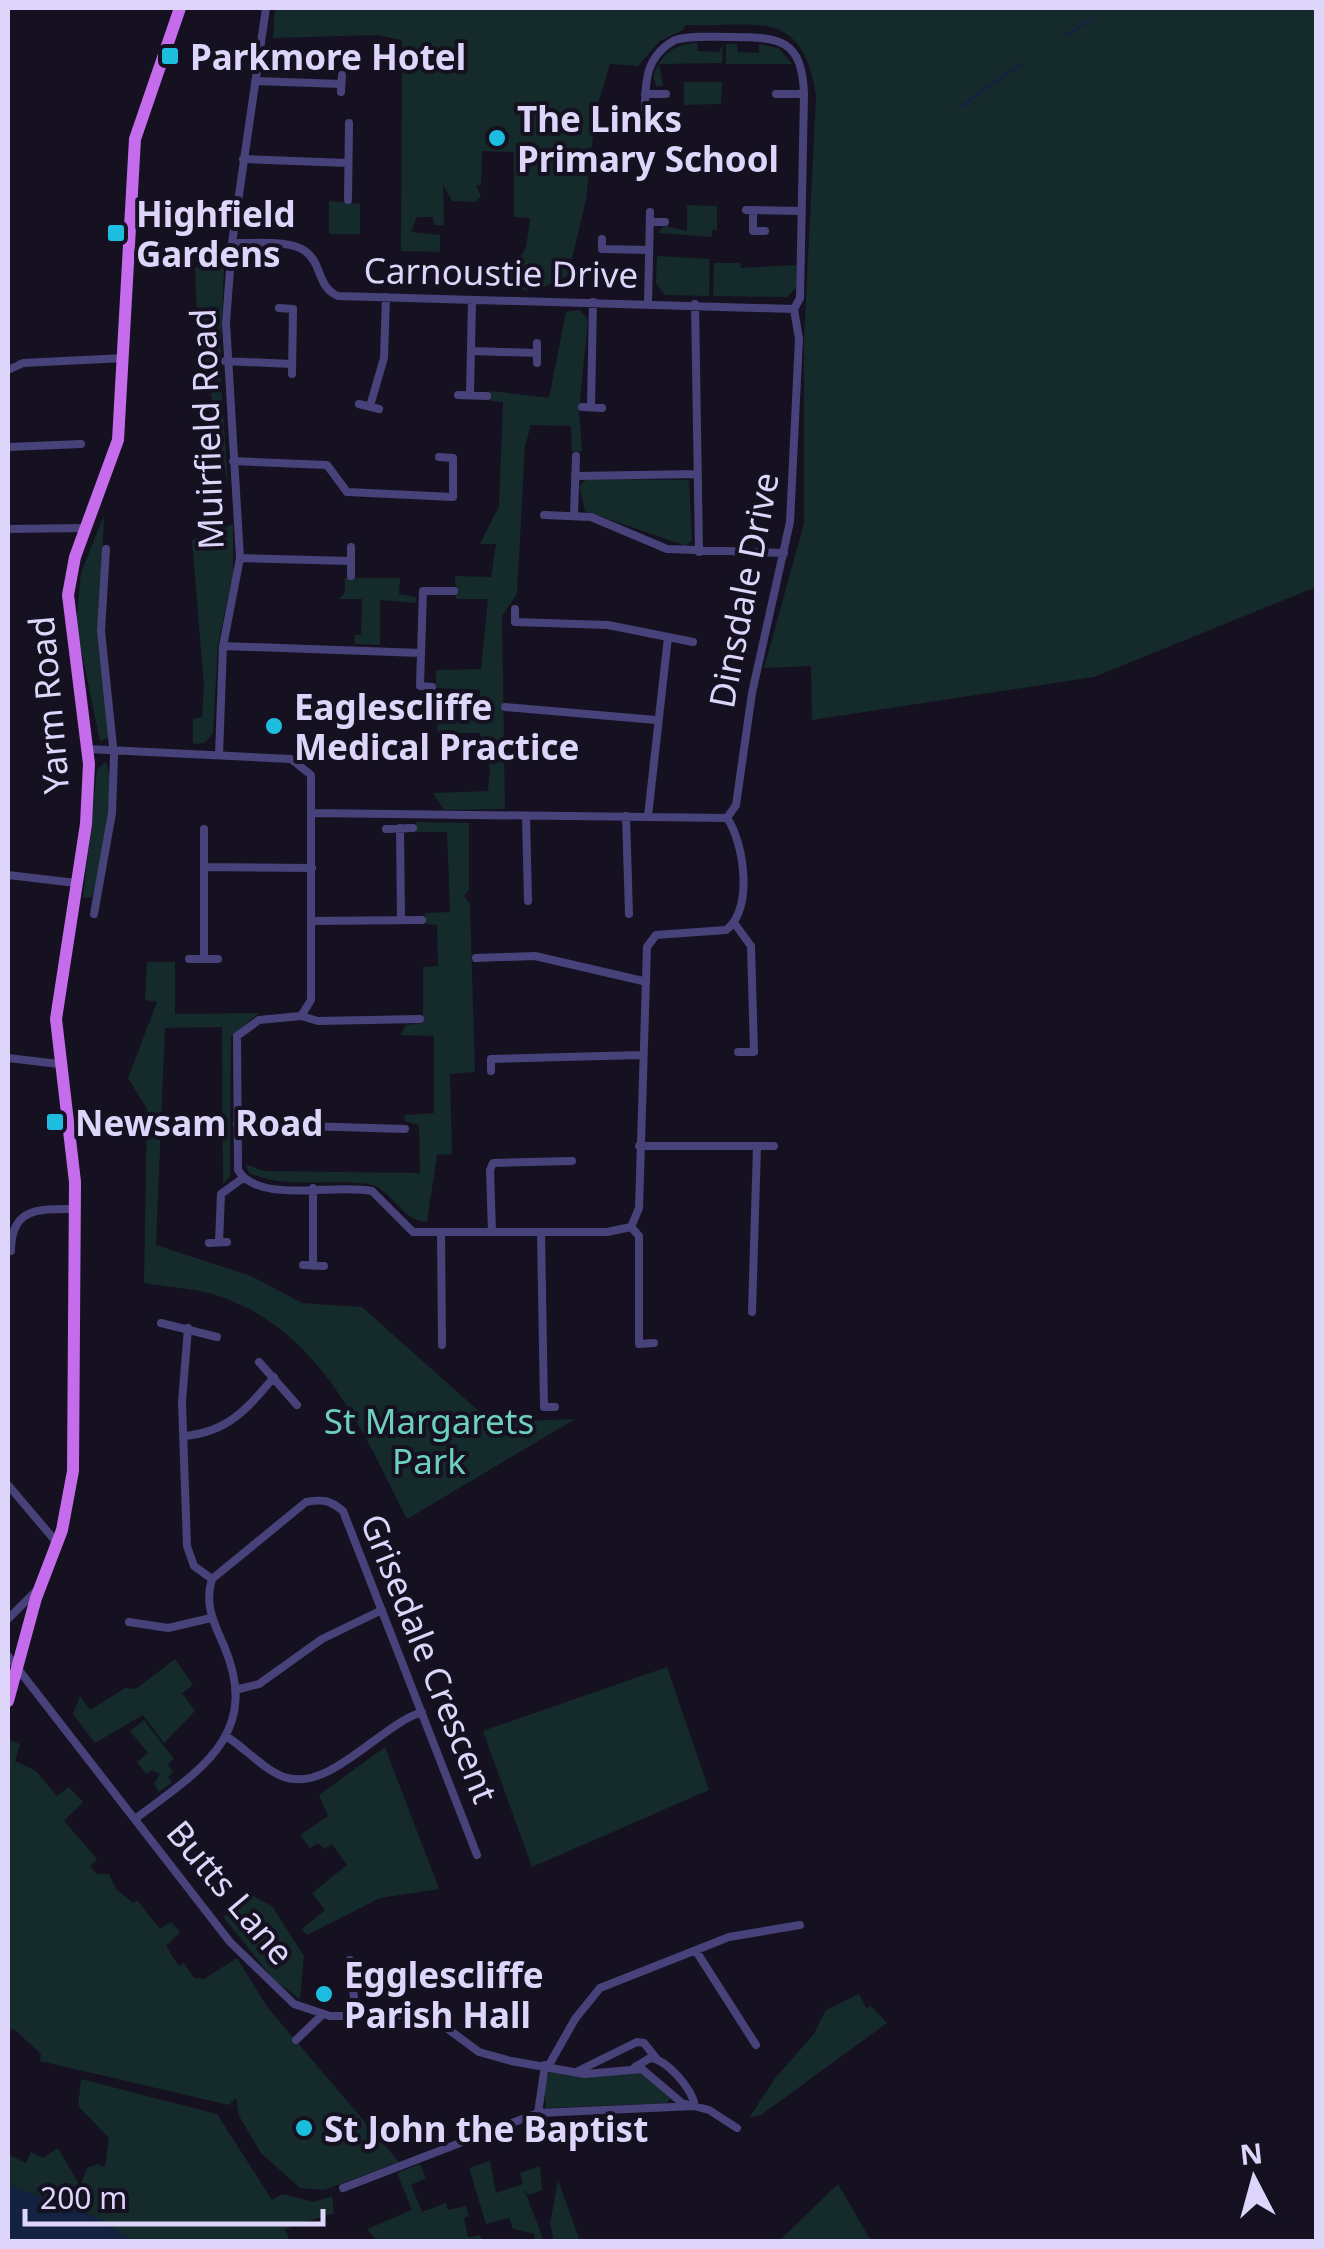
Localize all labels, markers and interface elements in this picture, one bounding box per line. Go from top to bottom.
place label: Parkmore Hotel [190,33,466,80]
marker: Parkmore Hotel [159,45,181,67]
place label: The Links Primary School [517,95,779,182]
marker: The Links Primary School [486,127,508,149]
place label: Highfield Gardens [136,190,296,277]
marker: Highfield Gardens [105,222,127,244]
street label: Carnoustie Drive [363,246,639,298]
street label: Muirfield Road [178,308,234,550]
street label: Dinsdale Drive [697,468,789,712]
street label: Yarm Road [17,614,79,796]
place label: Eaglescliffe Medical Practice [294,683,579,770]
marker: Eaglescliffe Medical Practice [263,715,285,737]
place label: Newsam Road [75,1099,323,1146]
marker: Newsam Road [44,1111,66,1133]
park label: St Margarets Park [324,1397,534,1484]
street label: Grisedale Crescent [351,1507,509,1809]
street label: Butts Lane [157,1810,305,1974]
place label: Egglescliffe Parish Hall [344,1951,544,2038]
marker: Egglescliffe Parish Hall [313,1983,335,2005]
place label: St John the Baptist [324,2105,648,2152]
marker: St John the Baptist [293,2117,315,2139]
north arrow [1204,2129,1304,2229]
text: N [1238,2133,1265,2173]
scale bar [25,2164,322,2226]
text: 200 m [40,2177,127,2218]

